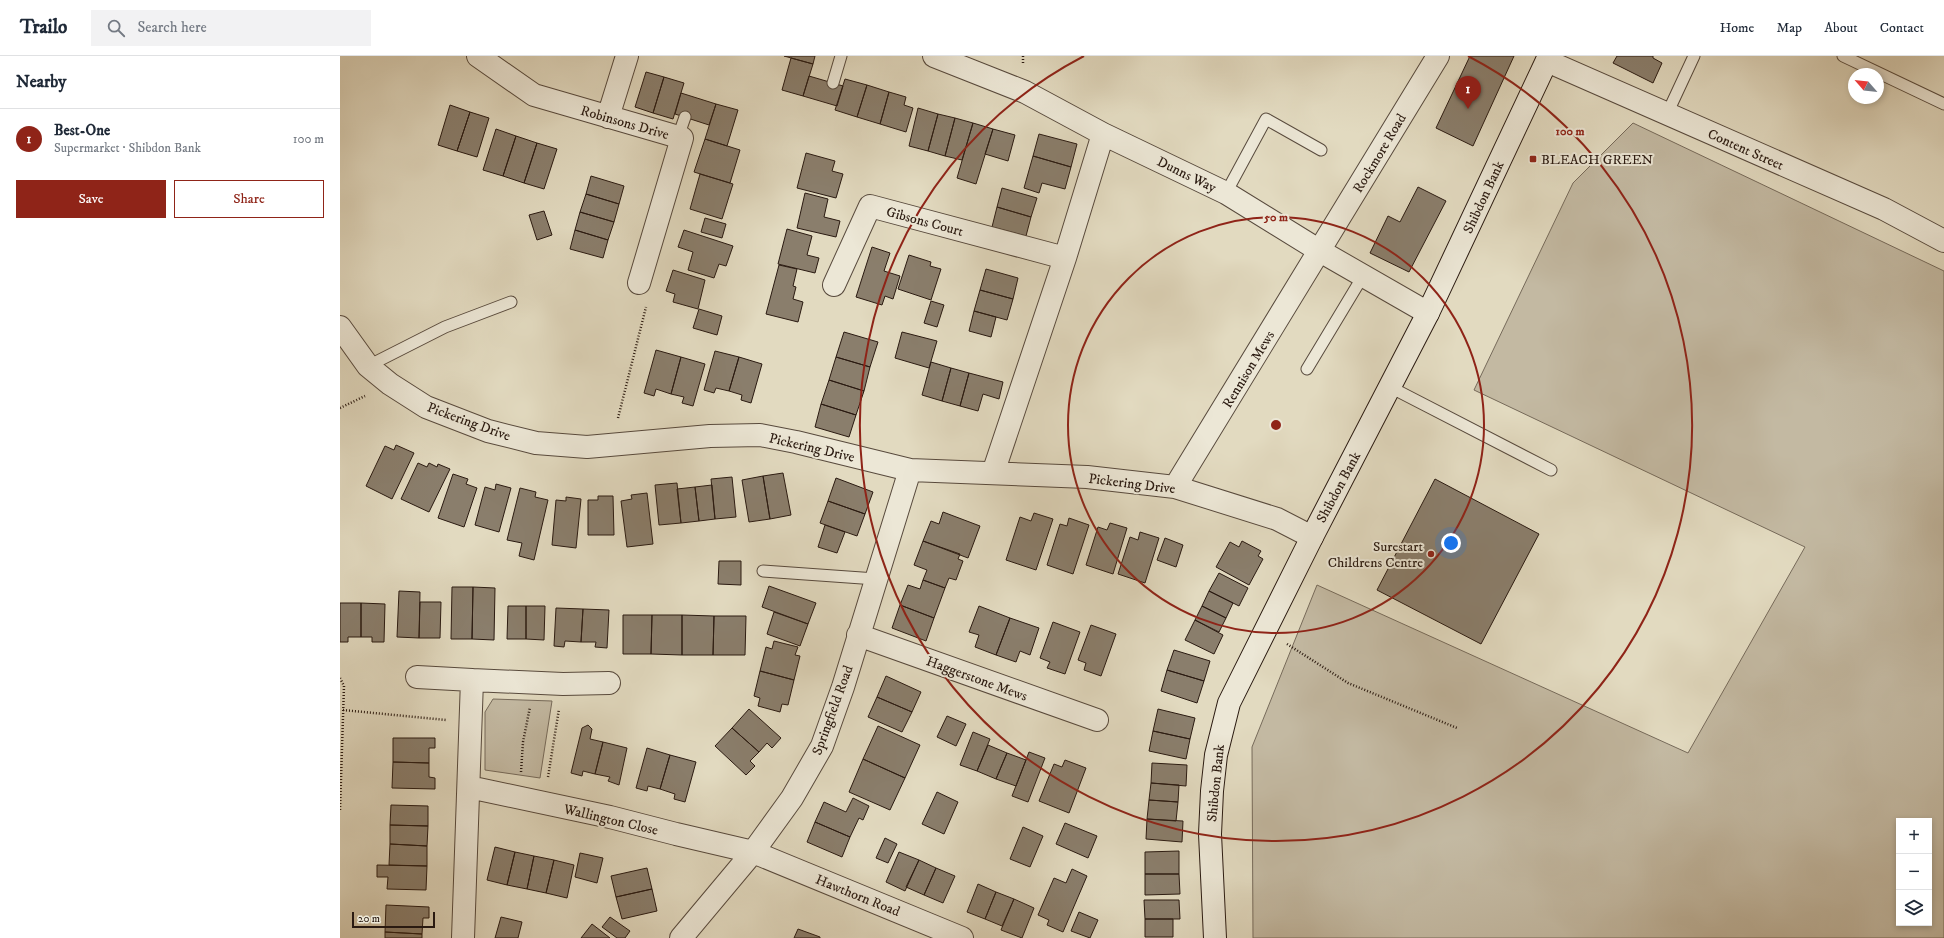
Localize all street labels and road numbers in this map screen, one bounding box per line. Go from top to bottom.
street label: Robinsons Drive [578,102,671,144]
street label: Rockmore Road [1349,111,1411,196]
street label: Content Street [1705,125,1787,175]
street label: Dunns Way [1154,153,1220,197]
street label: Shibdon Bank [1459,158,1509,237]
street label: Gibsons Court [884,203,966,241]
street label: Rennison Mews [1219,327,1279,411]
street label: Pickering Drive [424,399,513,445]
street label: Pickering Drive [767,429,857,467]
street label: Shibdon Bank [1313,449,1365,526]
street label: Pickering Drive [1087,470,1177,498]
street label: Haggerstone Mews [924,652,1030,706]
street label: Springfield Road [808,663,857,758]
street label: Shibdon Bank [1203,743,1229,823]
street label: Wallington Close [561,800,660,840]
street label: Hawthorn Road [813,871,903,921]

